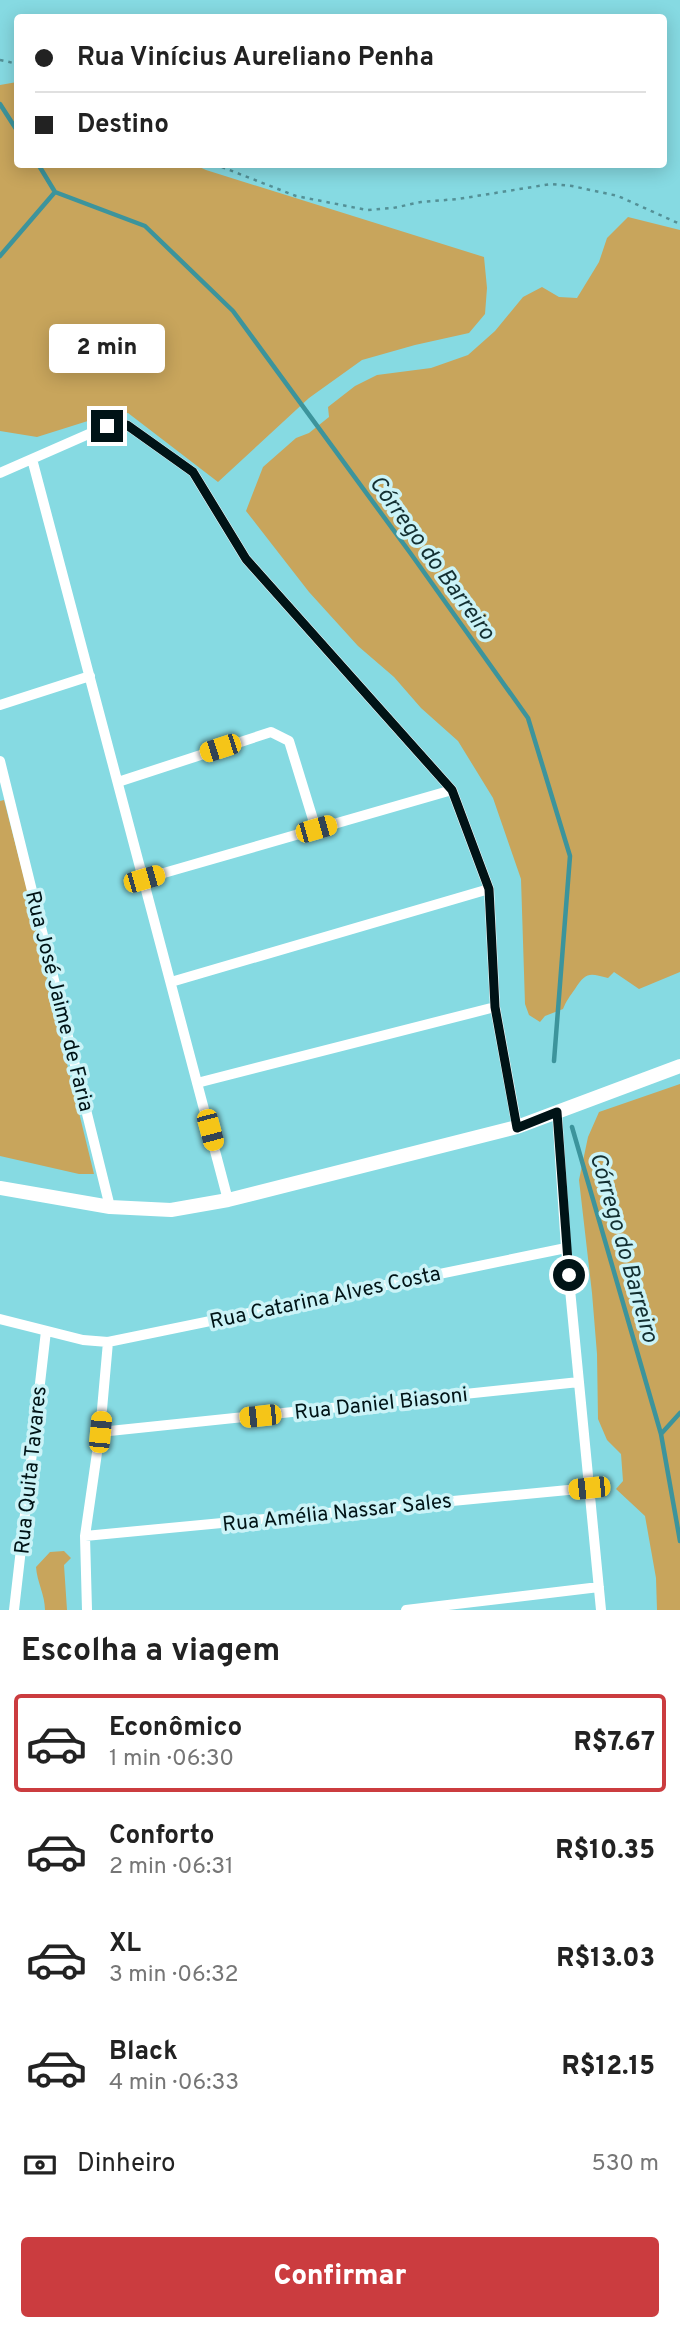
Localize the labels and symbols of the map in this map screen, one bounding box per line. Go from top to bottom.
callout: 2 min [49,324,165,374]
route end [91,410,123,442]
water label: Córrego do Barreiro [362,471,501,647]
car [197,732,244,764]
car [293,813,340,845]
car [121,863,168,895]
street label: Rua José Jaime de Faria [18,888,99,1115]
car [195,1107,226,1153]
water label: Córrego do Barreiro [582,1149,664,1347]
route start [553,1259,585,1291]
street label: Rua Catarina Alves Costa [207,1261,443,1336]
street label: Rua Daniel Biasoni [293,1382,469,1427]
street label: Rua Quita Tavares [9,1385,54,1556]
car [239,1403,282,1429]
car [88,1410,113,1454]
car [568,1475,611,1501]
street label: Rua Amélia Nassar Sales [221,1488,453,1539]

